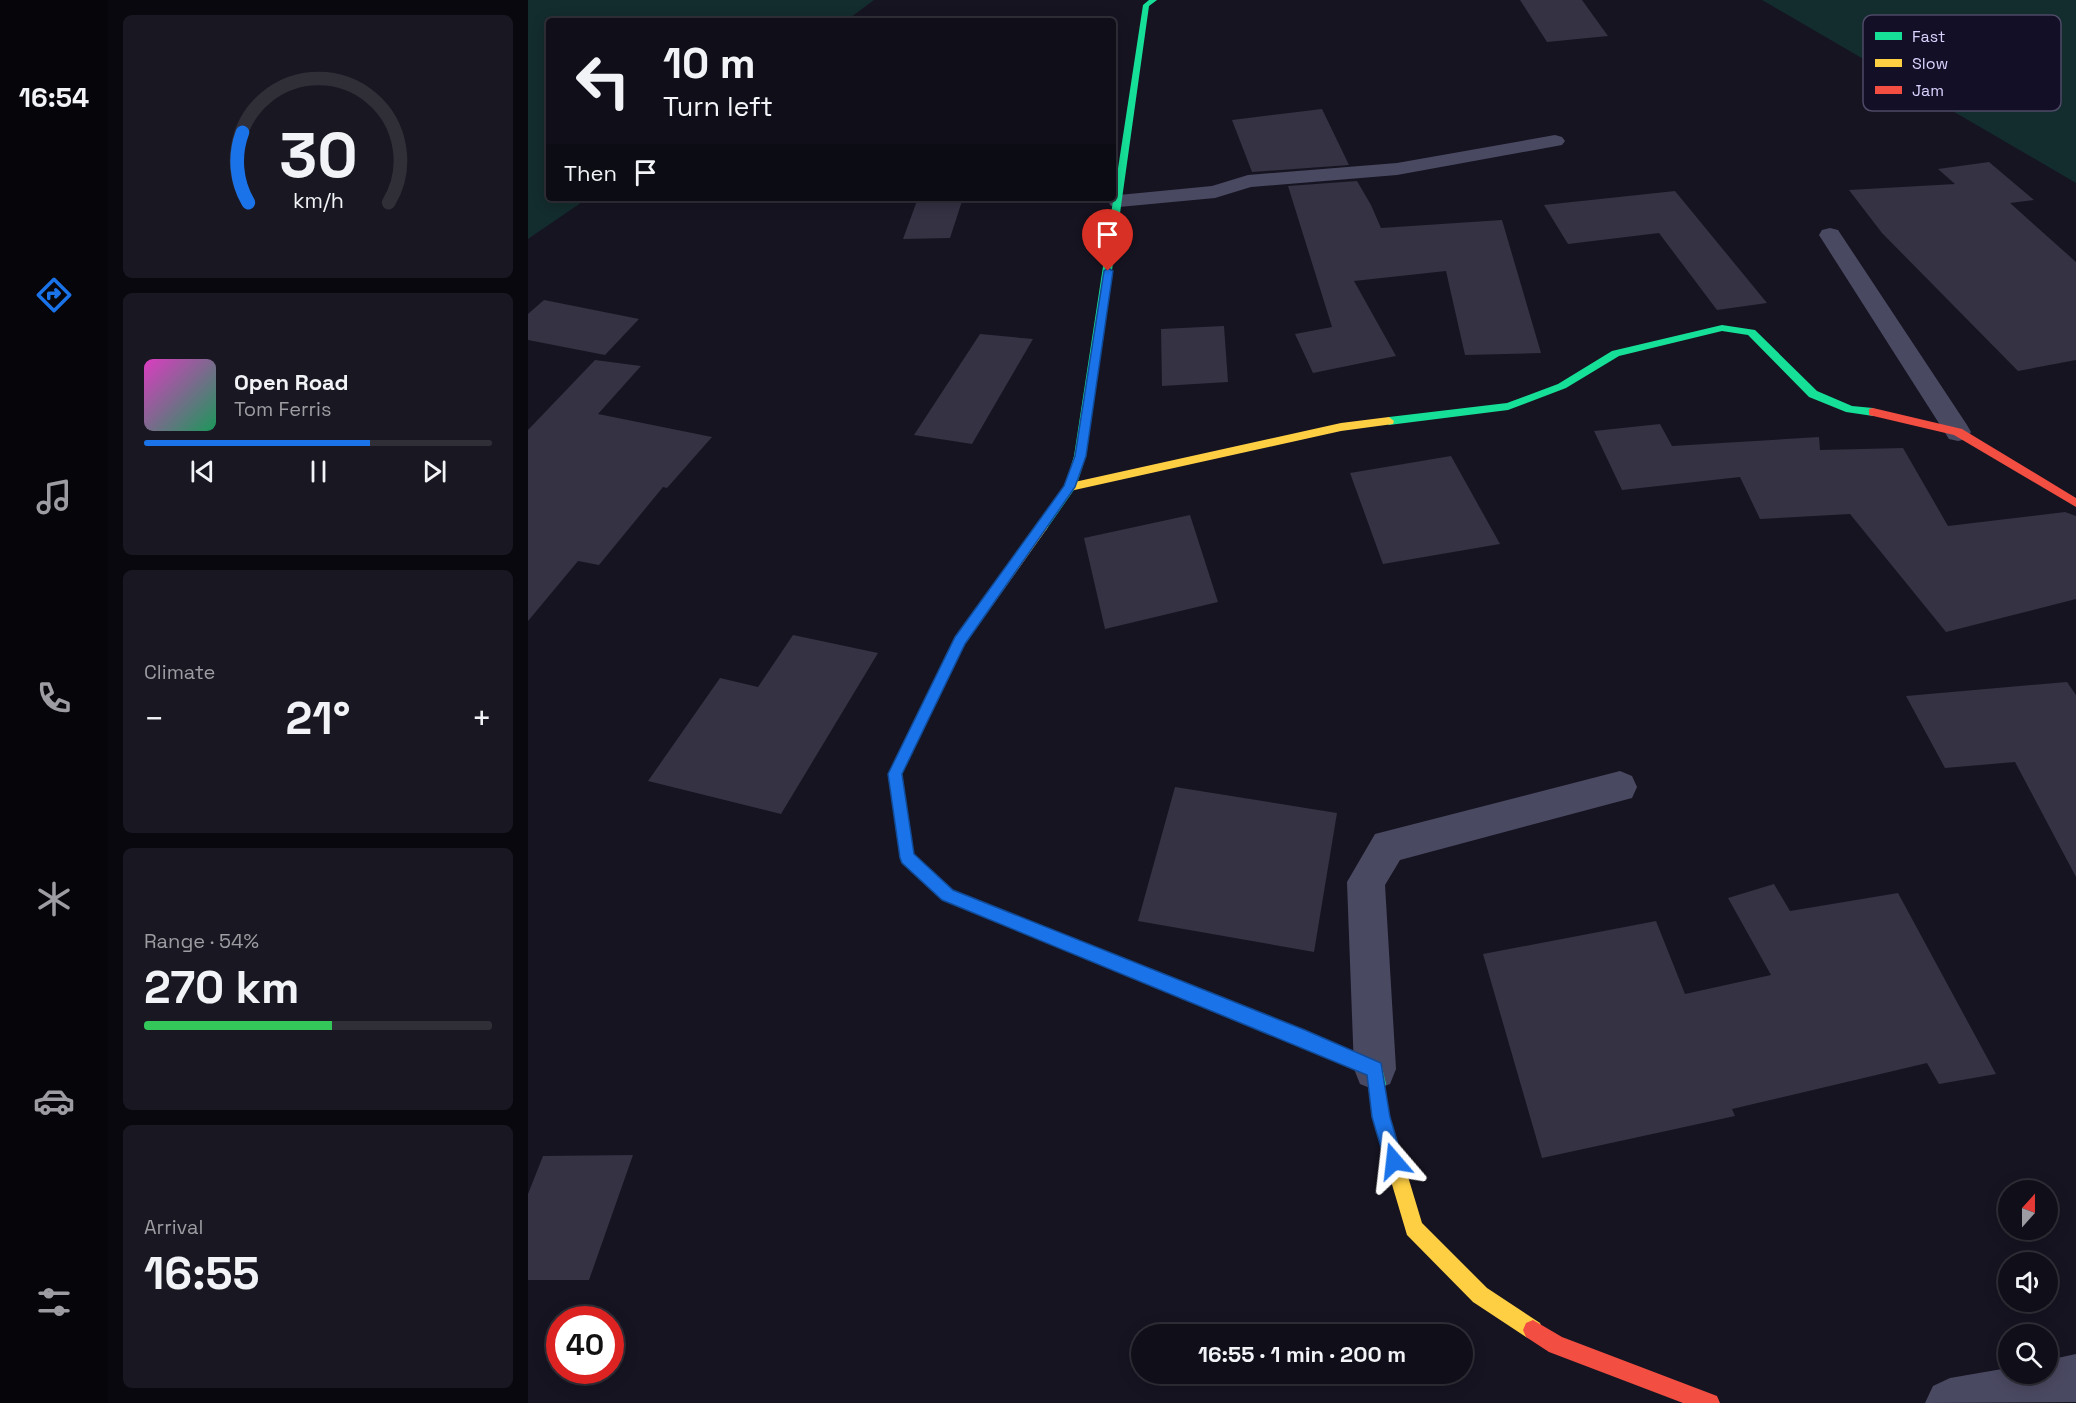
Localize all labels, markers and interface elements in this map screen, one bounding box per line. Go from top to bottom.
legend [1863,15,2061,111]
text: Fast [1912,26,1945,47]
text: 10 m [663,37,756,90]
icon: left [564,42,642,120]
text: Slow [1912,53,1948,74]
text: 16:54 [19,80,89,115]
text: Jam [1912,80,1944,101]
text: Turn left [663,89,773,124]
text: 30 [279,116,357,195]
icon: arrive [629,156,662,189]
text: Then [564,159,617,187]
text: km/h [292,188,344,215]
pin [1082,209,1133,271]
icon: arrive [1091,218,1124,251]
icon: directions [33,274,75,316]
text: Open Road [234,368,349,396]
text: Tom Ferris [234,396,332,422]
icon: previous [186,455,219,488]
icon: pause [302,455,335,488]
icon: next [418,455,451,488]
icon: music [33,476,75,518]
text: Climate [144,659,215,685]
icon: phone [33,677,75,719]
text: 21° [286,690,350,747]
text: − [144,698,164,740]
text: + [472,698,492,740]
icon: climate [33,878,75,920]
text: Range · 54% [144,928,259,954]
text: 270 km [144,959,299,1016]
icon: car [33,1080,75,1122]
position arrow [1362,1129,1426,1193]
north arrow [1998,1180,2058,1240]
map controls [1998,1180,2058,1384]
text: Arrival [144,1214,203,1240]
text: 16:55 [144,1245,260,1302]
button: sound [1998,1252,2058,1312]
icon: filters [33,1281,75,1323]
speed limit sign: 40 [546,1306,624,1384]
button: search [1998,1324,2058,1384]
text: 16:55 · 1 min · 200 m [1198,1340,1406,1368]

